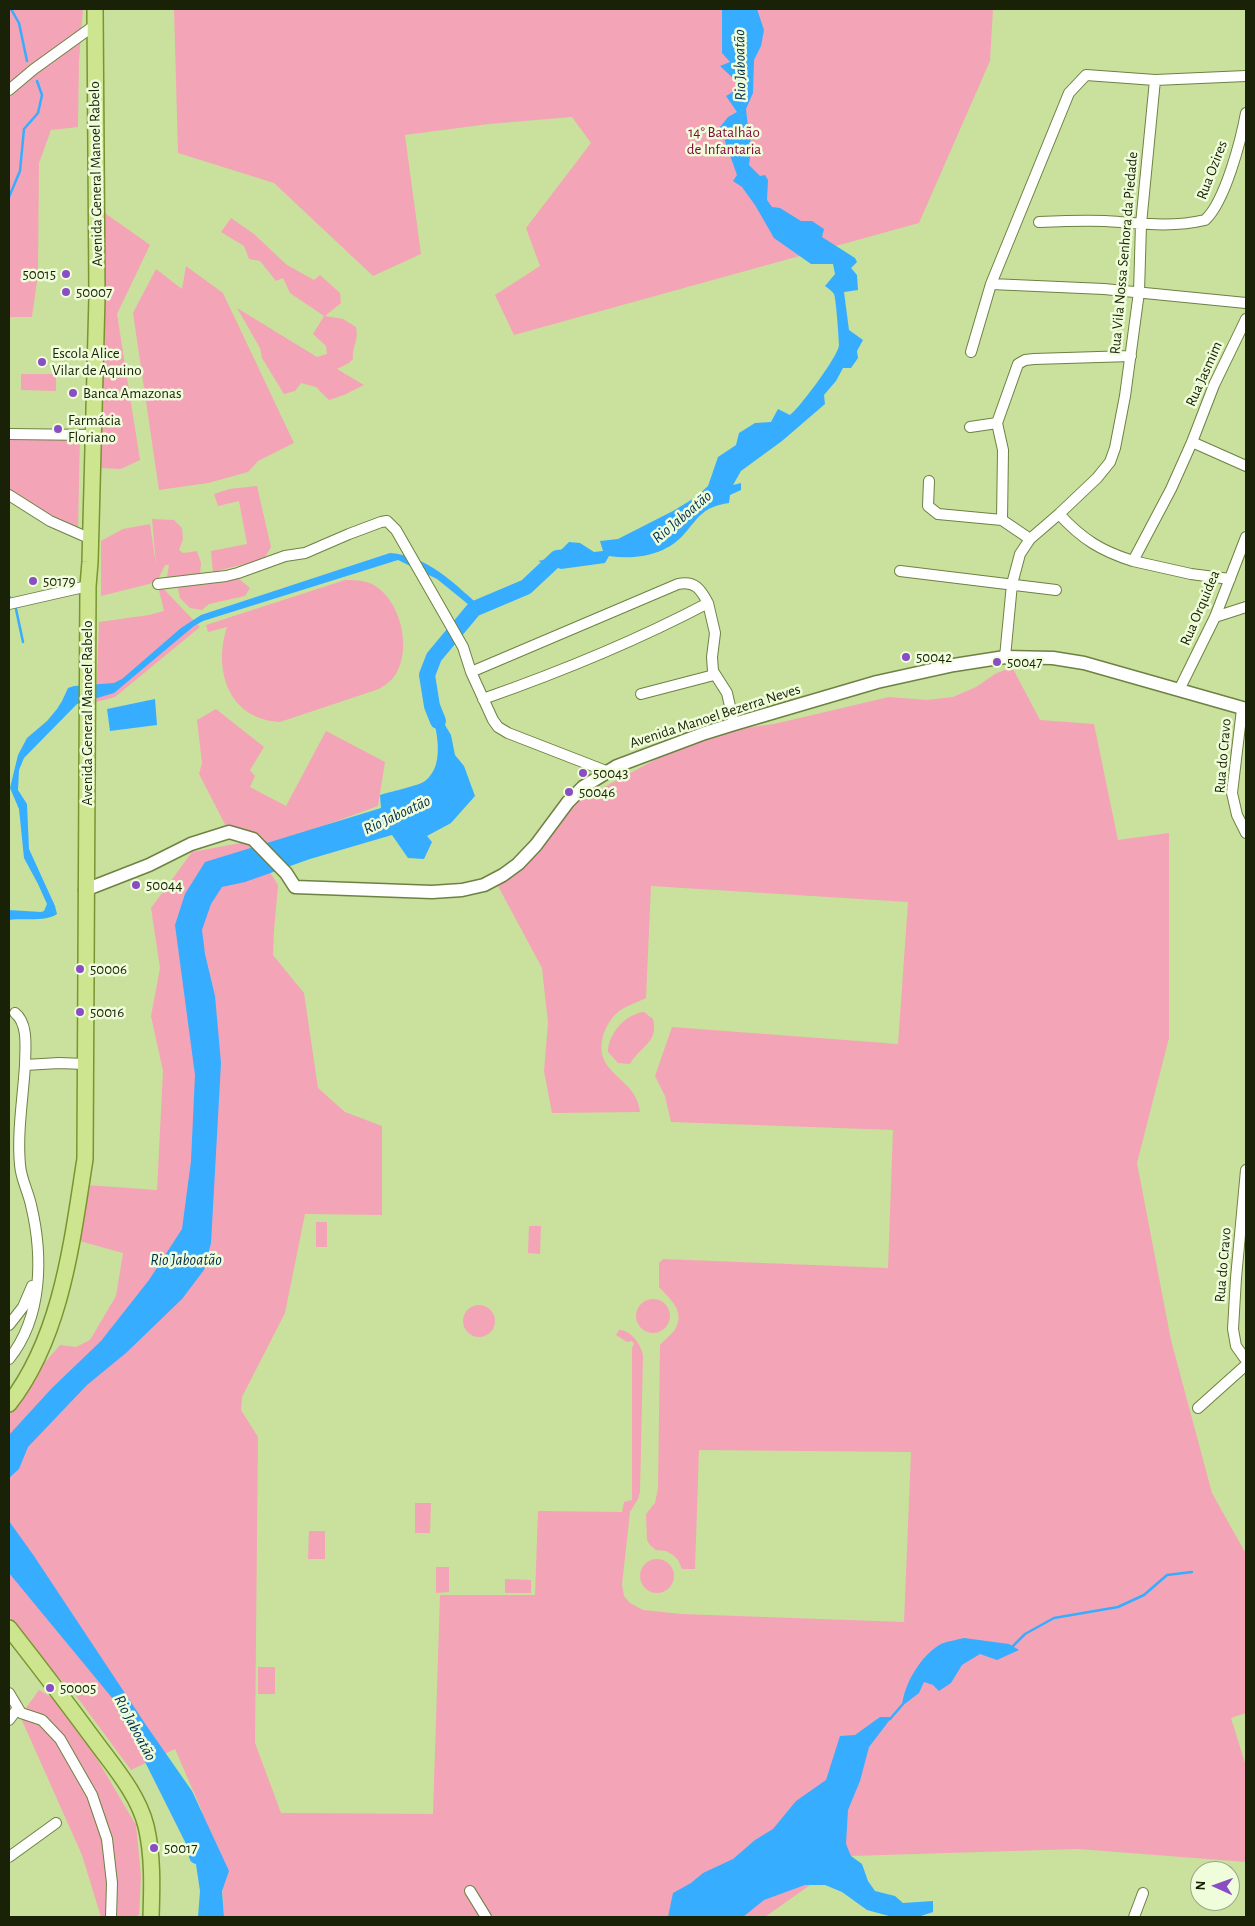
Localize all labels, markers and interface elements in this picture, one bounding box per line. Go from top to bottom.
water label: Rio Jaboatão [730,29,750,101]
street label: Avenida General Manoel Rabelo [85,81,107,267]
park label: 14° Batalhão de Infantaria [687,123,761,158]
street label: Rua Ozires [1193,138,1231,202]
street label: Rua Vila Nossa Senhora da Piedade [1106,151,1142,355]
place label: 50015 [22,265,56,283]
marker: 50015 [60,268,72,280]
place label: 50007 [76,283,112,301]
marker: 50007 [60,286,72,298]
street label: Rua Jasmim [1182,339,1226,409]
place label: Escola Alice Vilar de Aquino [52,344,141,379]
marker: Escola Alice Vilar de Aquino [36,356,48,368]
place label: Banca Amazonas [83,384,181,402]
marker: Banca Amazonas [67,387,79,399]
place label: Farmácia Floriano [68,411,121,446]
marker: Farmácia Floriano [52,423,64,435]
water label: Rio Jaboatão [648,487,716,547]
street label: Rua Orquidea [1176,568,1224,648]
place label: 50179 [43,572,76,590]
marker: 50179 [27,575,39,587]
street label: Avenida General Manoel Rabelo [78,620,96,806]
place label: 50042 [916,648,952,666]
marker: 50042 [900,651,912,663]
place label: 50047 [1007,653,1043,671]
marker: 50047 [991,656,1003,668]
street label: Avenida Manoel Bezerra Neves [627,680,803,752]
street label: Rua do Cravo [1211,718,1235,794]
place label: 50043 [593,764,629,782]
marker: 50043 [577,767,589,779]
place label: 50046 [579,783,615,801]
marker: 50046 [563,786,575,798]
water label: Rio Jaboatão [360,791,434,839]
place label: 50044 [146,876,183,894]
marker: 50044 [130,879,142,891]
place label: 50006 [90,960,127,978]
marker: 50006 [74,963,86,975]
place label: 50016 [90,1003,124,1021]
marker: 50016 [74,1006,86,1018]
street label: Rua do Cravo [1211,1227,1235,1303]
water label: Rio Jaboatão [150,1250,222,1270]
place label: 50005 [60,1679,96,1697]
marker: 50005 [44,1682,56,1694]
water label: Rio Jaboatão [110,1692,160,1764]
place label: 50017 [164,1839,198,1857]
marker: 50017 [148,1842,160,1854]
north arrow [1190,1861,1240,1911]
text: N [1194,1880,1208,1891]

